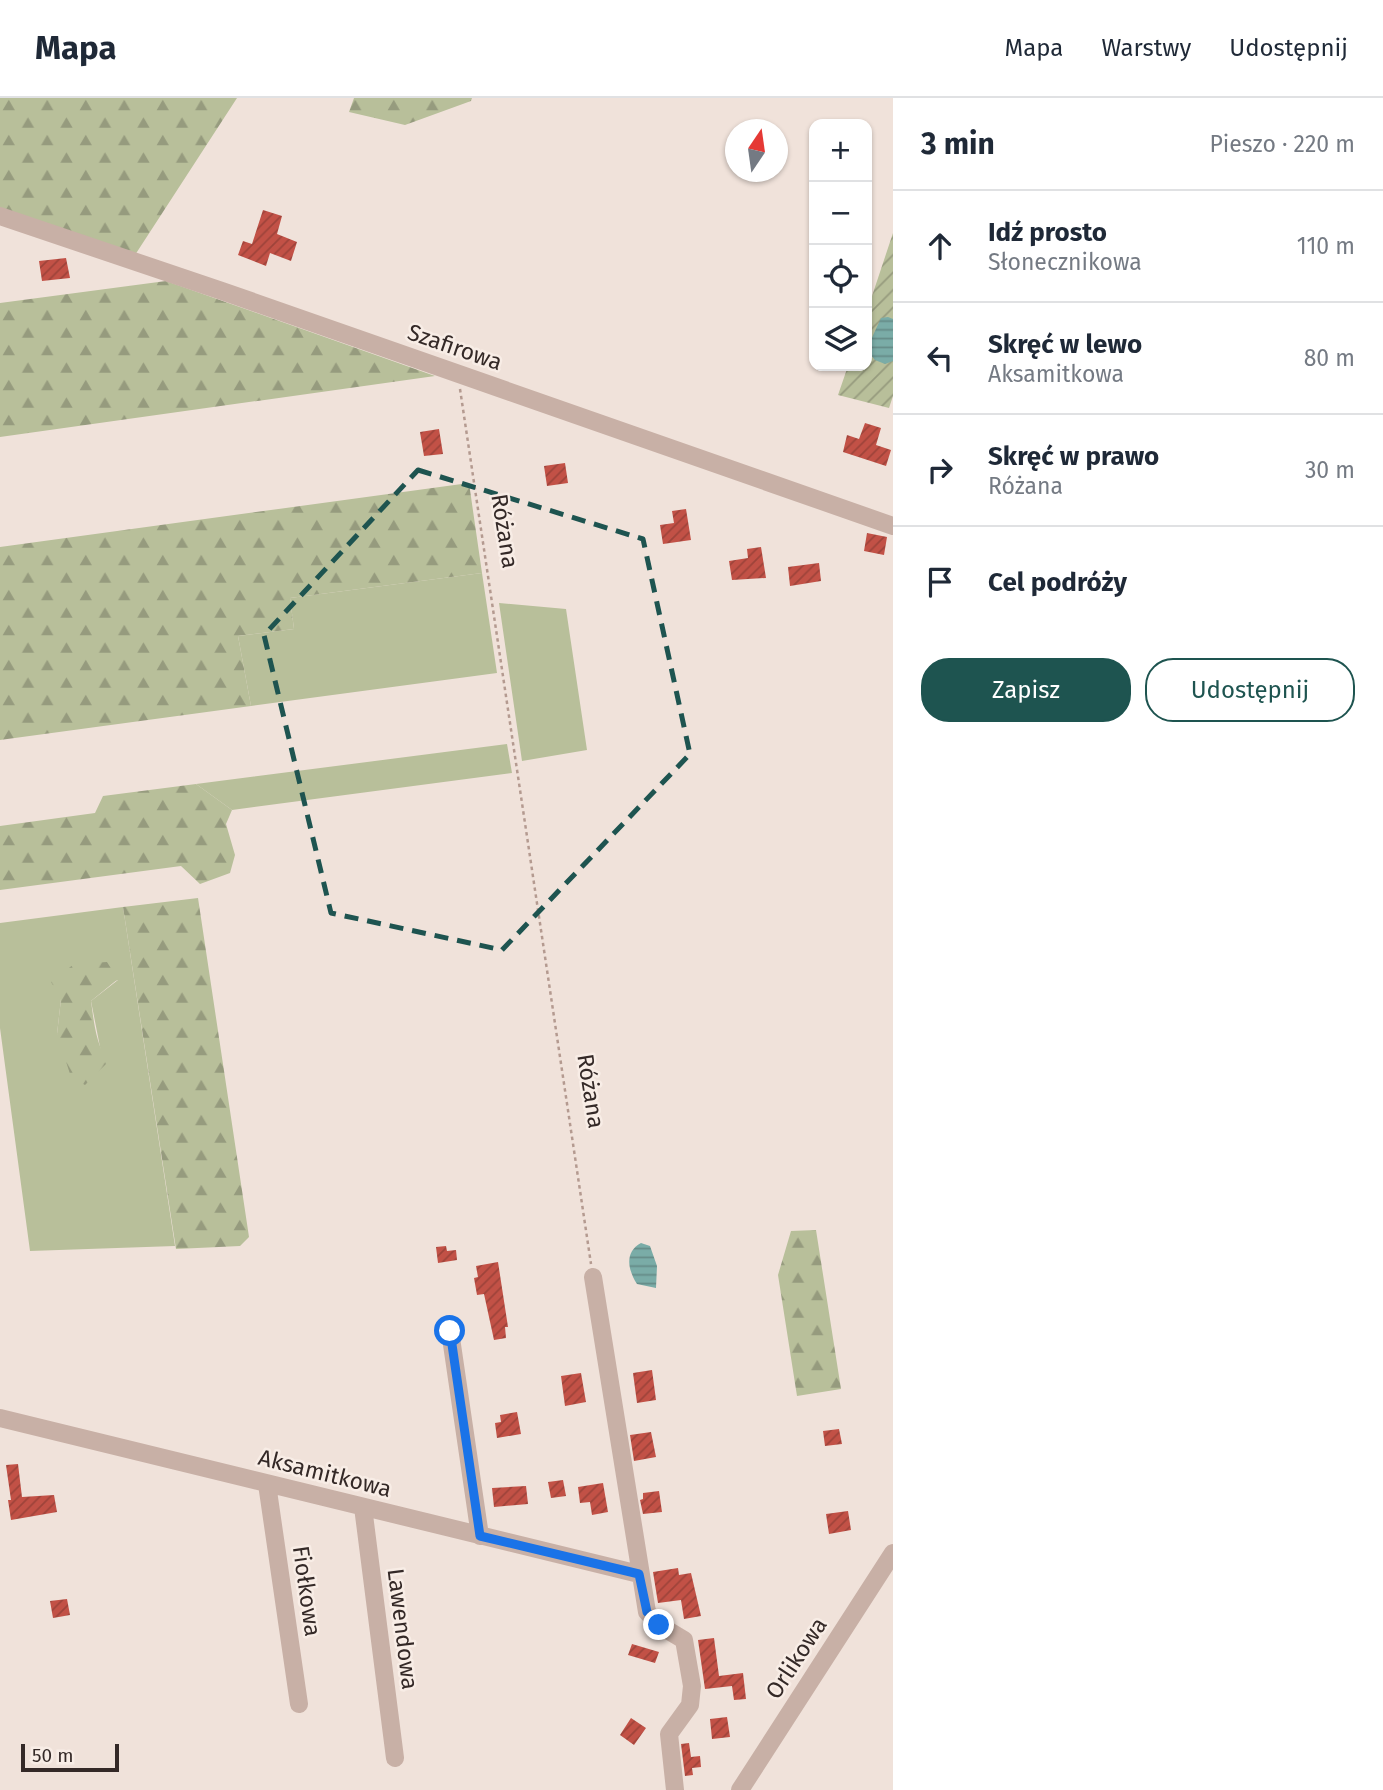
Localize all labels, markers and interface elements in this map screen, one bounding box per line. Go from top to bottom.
text: Mapa [35,28,116,68]
text: Mapa [1005,34,1063,62]
text: Warstwy [1101,34,1191,62]
text: Udostępnij [1229,34,1348,62]
north arrow [725,119,788,182]
map controls [809,119,872,371]
button: + [809,119,872,182]
text: 3 min [921,126,995,162]
text: Pieszo · 220 m [1209,130,1355,158]
button: − [809,182,872,245]
text: Idź prosto [988,217,1107,248]
icon: ahead [921,227,959,265]
text: 110 m [1297,232,1355,260]
button: locate [809,245,872,308]
text: Słonecznikowa [988,248,1142,276]
button: layers [809,308,872,371]
street label: Szafirowa [404,318,506,376]
text: Skręć w lewo [988,329,1142,360]
icon: left [921,339,959,377]
text: 80 m [1304,344,1355,372]
text: Aksamitkowa [988,360,1124,388]
text: Skręć w prawo [988,441,1159,472]
icon: right [921,451,959,489]
text: 30 m [1305,456,1355,484]
text: Różana [988,472,1063,500]
street label: Różana [485,492,525,570]
icon: arrive [921,563,959,601]
text: Cel podróży [988,567,1127,598]
button: Zapisz [921,658,1131,722]
button: Udostępnij [1145,658,1355,722]
street label: Różana [571,1052,611,1130]
route start [434,1315,465,1346]
street label: Aksamitkowa [256,1443,394,1503]
street label: Fiołkowa [287,1544,327,1638]
street label: Lawendowa [382,1567,424,1691]
route end [643,1609,674,1640]
street label: Orlikowa [759,1612,833,1704]
scale bar [21,1741,119,1773]
text: 50 m [32,1744,73,1767]

